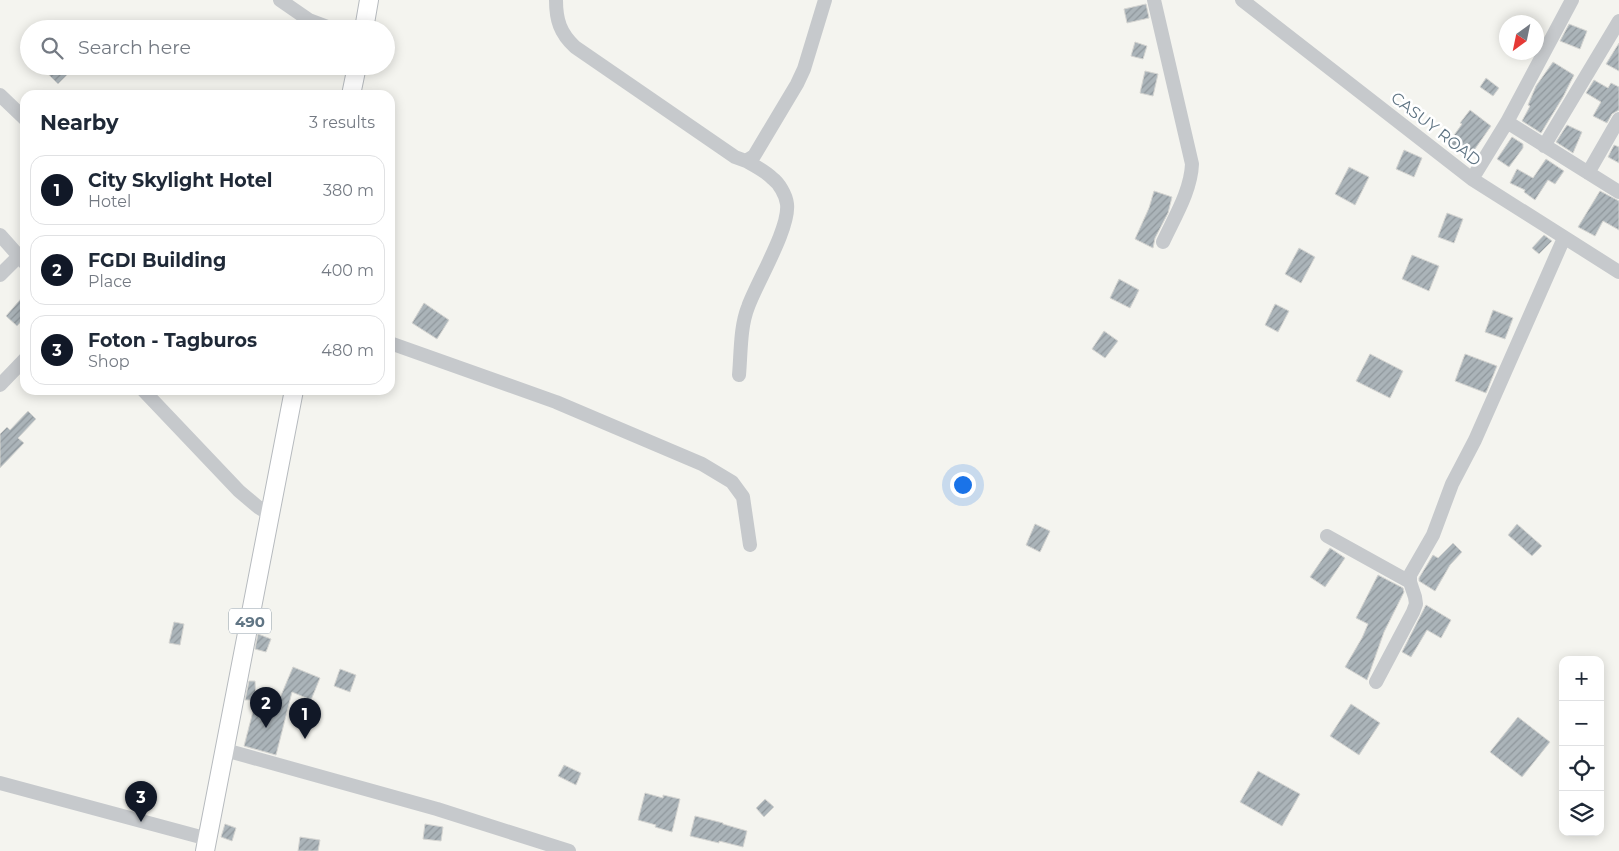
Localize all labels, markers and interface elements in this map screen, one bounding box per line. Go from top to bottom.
north arrow [1499,15,1544,60]
search box [20,20,395,75]
icon: search [38,34,66,62]
text: Search here [78,36,191,59]
street label: CASUY ROAD [1387,88,1485,170]
text: Nearby [40,110,119,135]
text: 3 results [309,113,375,132]
text: City Skylight Hotel [88,169,272,192]
text: 1 [54,181,60,200]
text: 380 m [323,181,374,200]
text: Hotel [88,192,131,211]
text: FGDI Building [88,249,226,272]
text: 2 [52,261,62,280]
text: 400 m [321,261,374,280]
text: Place [88,272,132,291]
text: Foton - Tagburos [88,329,257,352]
text: 3 [52,341,62,360]
text: 480 m [321,341,374,360]
text: Shop [88,352,130,371]
your location [950,472,976,498]
road number: 490 [229,608,271,634]
map controls [1559,656,1604,836]
button: + [1559,656,1604,701]
pin: 2 [250,687,282,728]
pin: 1 [289,698,321,739]
button: − [1559,701,1604,746]
button: locate [1559,746,1604,791]
pin: 3 [125,781,157,822]
button: layers [1559,791,1604,836]

